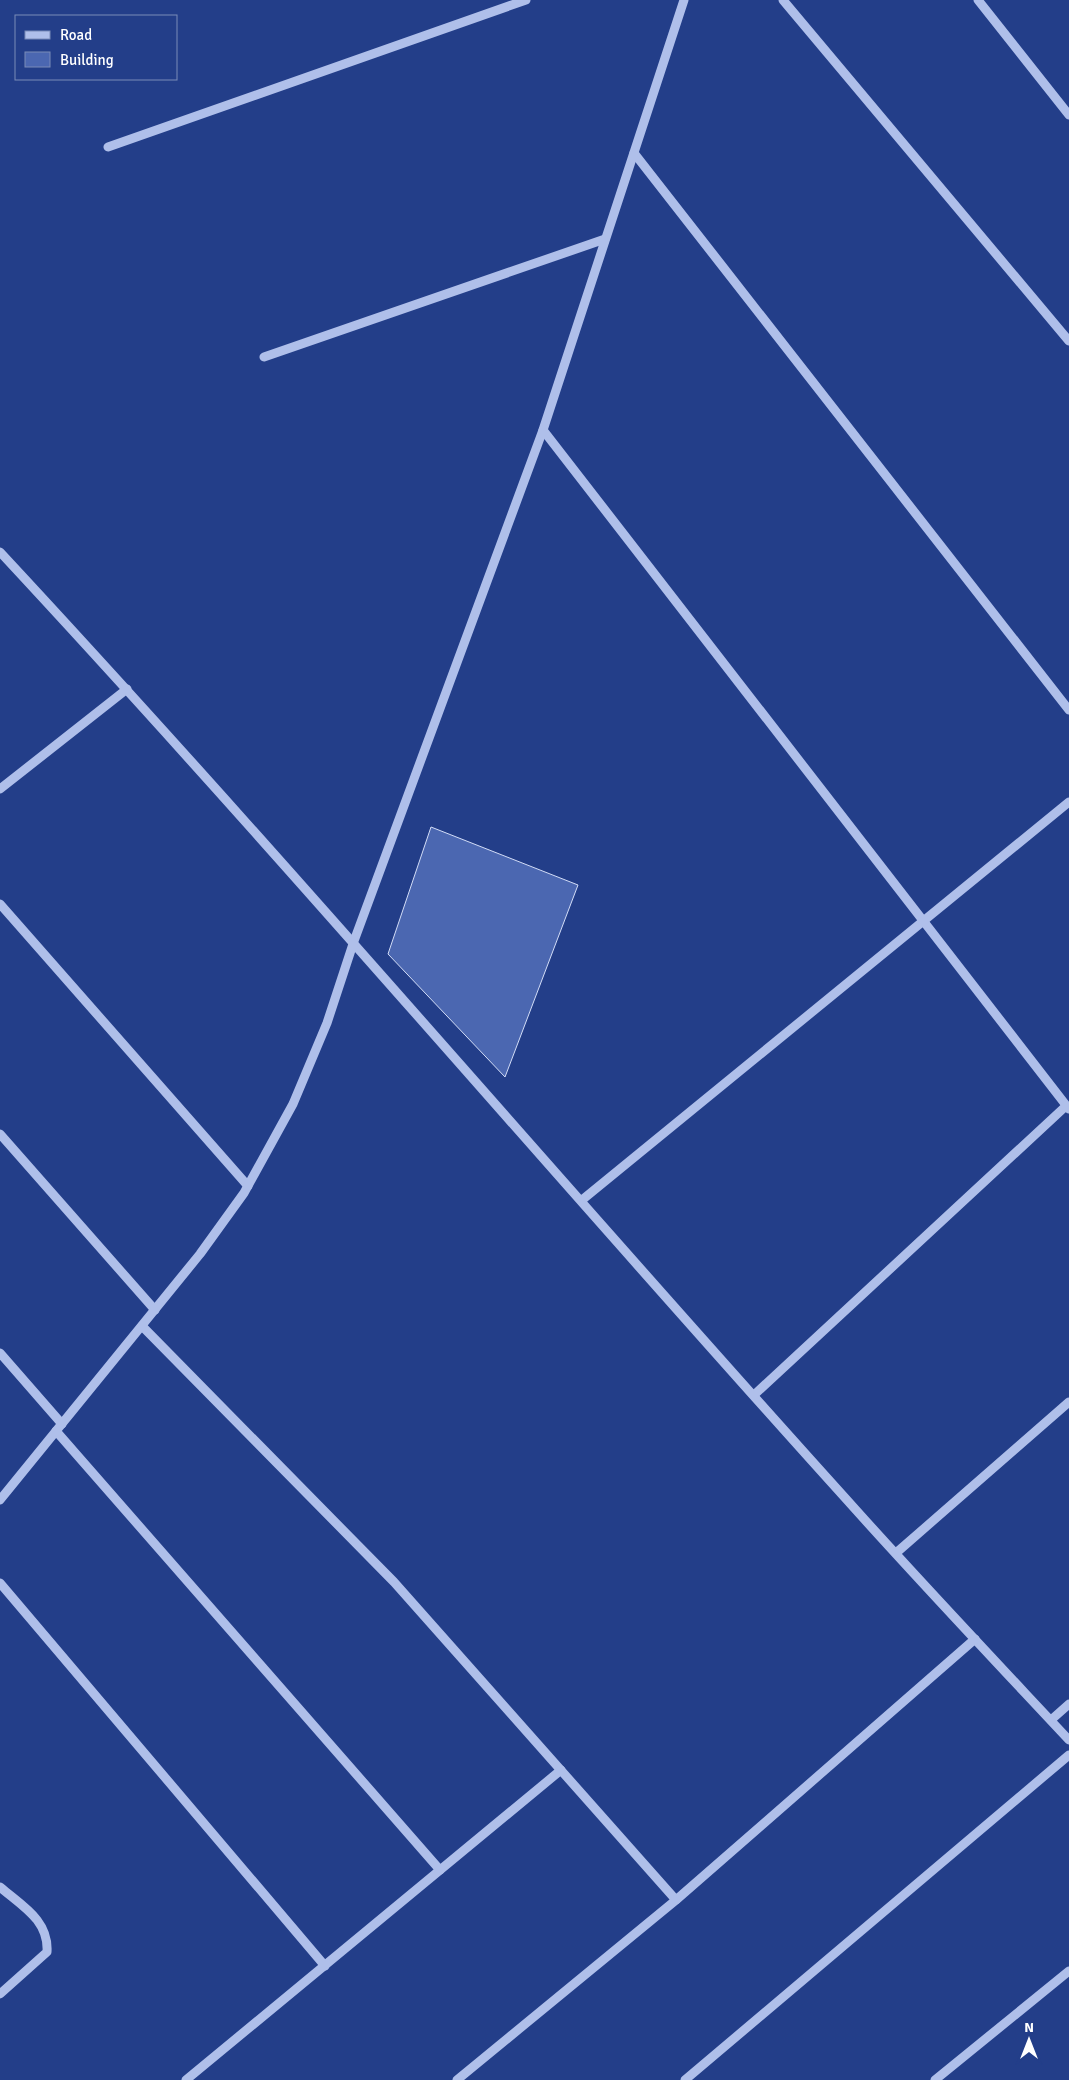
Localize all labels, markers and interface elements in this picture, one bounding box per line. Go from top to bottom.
legend [15,15,178,80]
text: Road [60,26,92,44]
text: Building [60,51,114,69]
north arrow [1004,2015,1054,2065]
text: N [1024,2019,1034,2036]

